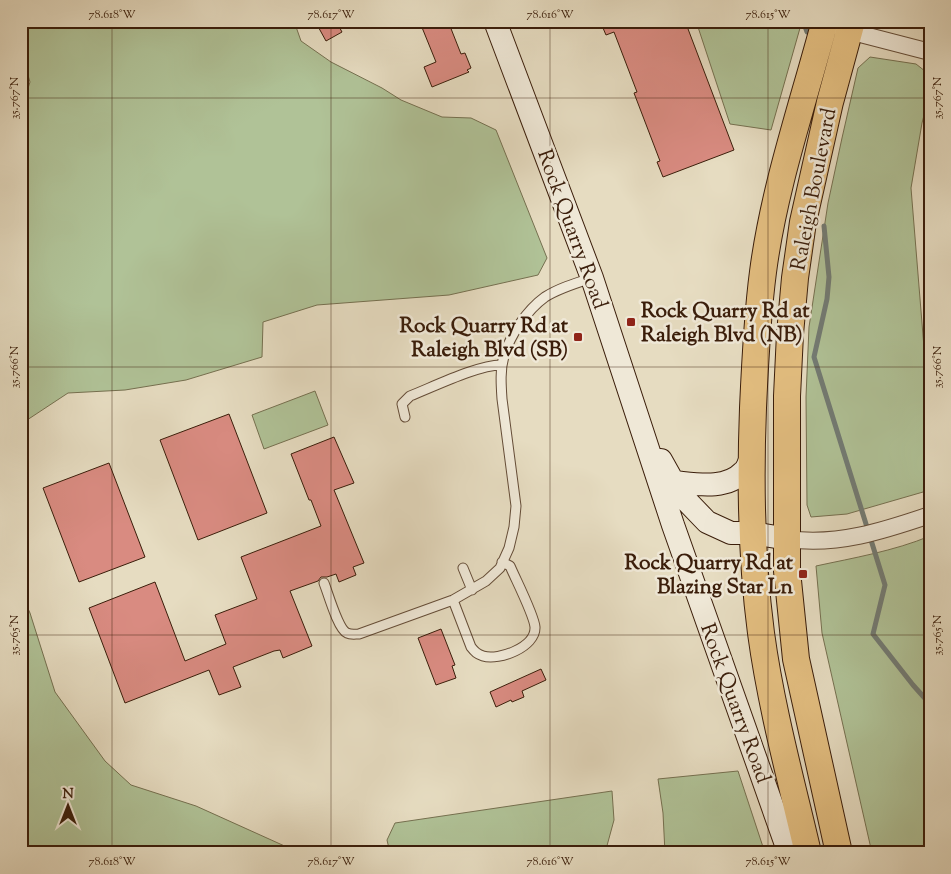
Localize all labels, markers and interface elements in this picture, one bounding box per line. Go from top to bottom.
text: 78.618°W [88,6,136,24]
text: 78.617°W [307,6,355,24]
text: 78.616°W [527,6,574,24]
text: 78.615°W [745,6,791,24]
text: 35.767°N [6,76,24,119]
text: 35.767°N [929,76,947,119]
street label: Raleigh Boulevard [784,105,845,273]
street label: Rock Quarry Road [528,145,614,314]
place label: Rock Quarry Rd at Raleigh Blvd (NB) [641,297,810,351]
place label: Rock Quarry Rd at Raleigh Blvd (SB) [399,312,569,366]
marker: Rock Quarry Rd at Raleigh Blvd (NB) [625,316,637,328]
marker: Rock Quarry Rd at Raleigh Blvd (SB) [572,331,584,343]
text: 35.766°N [6,345,24,388]
text: 35.766°N [929,345,947,388]
place label: Rock Quarry Rd at Blazing Star Ln [624,549,794,603]
marker: Rock Quarry Rd at Blazing Star Ln [797,568,809,580]
text: 35.765°N [6,614,24,655]
text: 35.765°N [929,614,947,655]
street label: Rock Quarry Road [691,619,777,788]
north arrow [42,782,92,832]
text: N [62,785,74,805]
text: 78.618°W [88,853,136,871]
text: 78.617°W [307,853,355,871]
text: 78.616°W [527,853,574,871]
text: 78.615°W [745,853,791,871]

